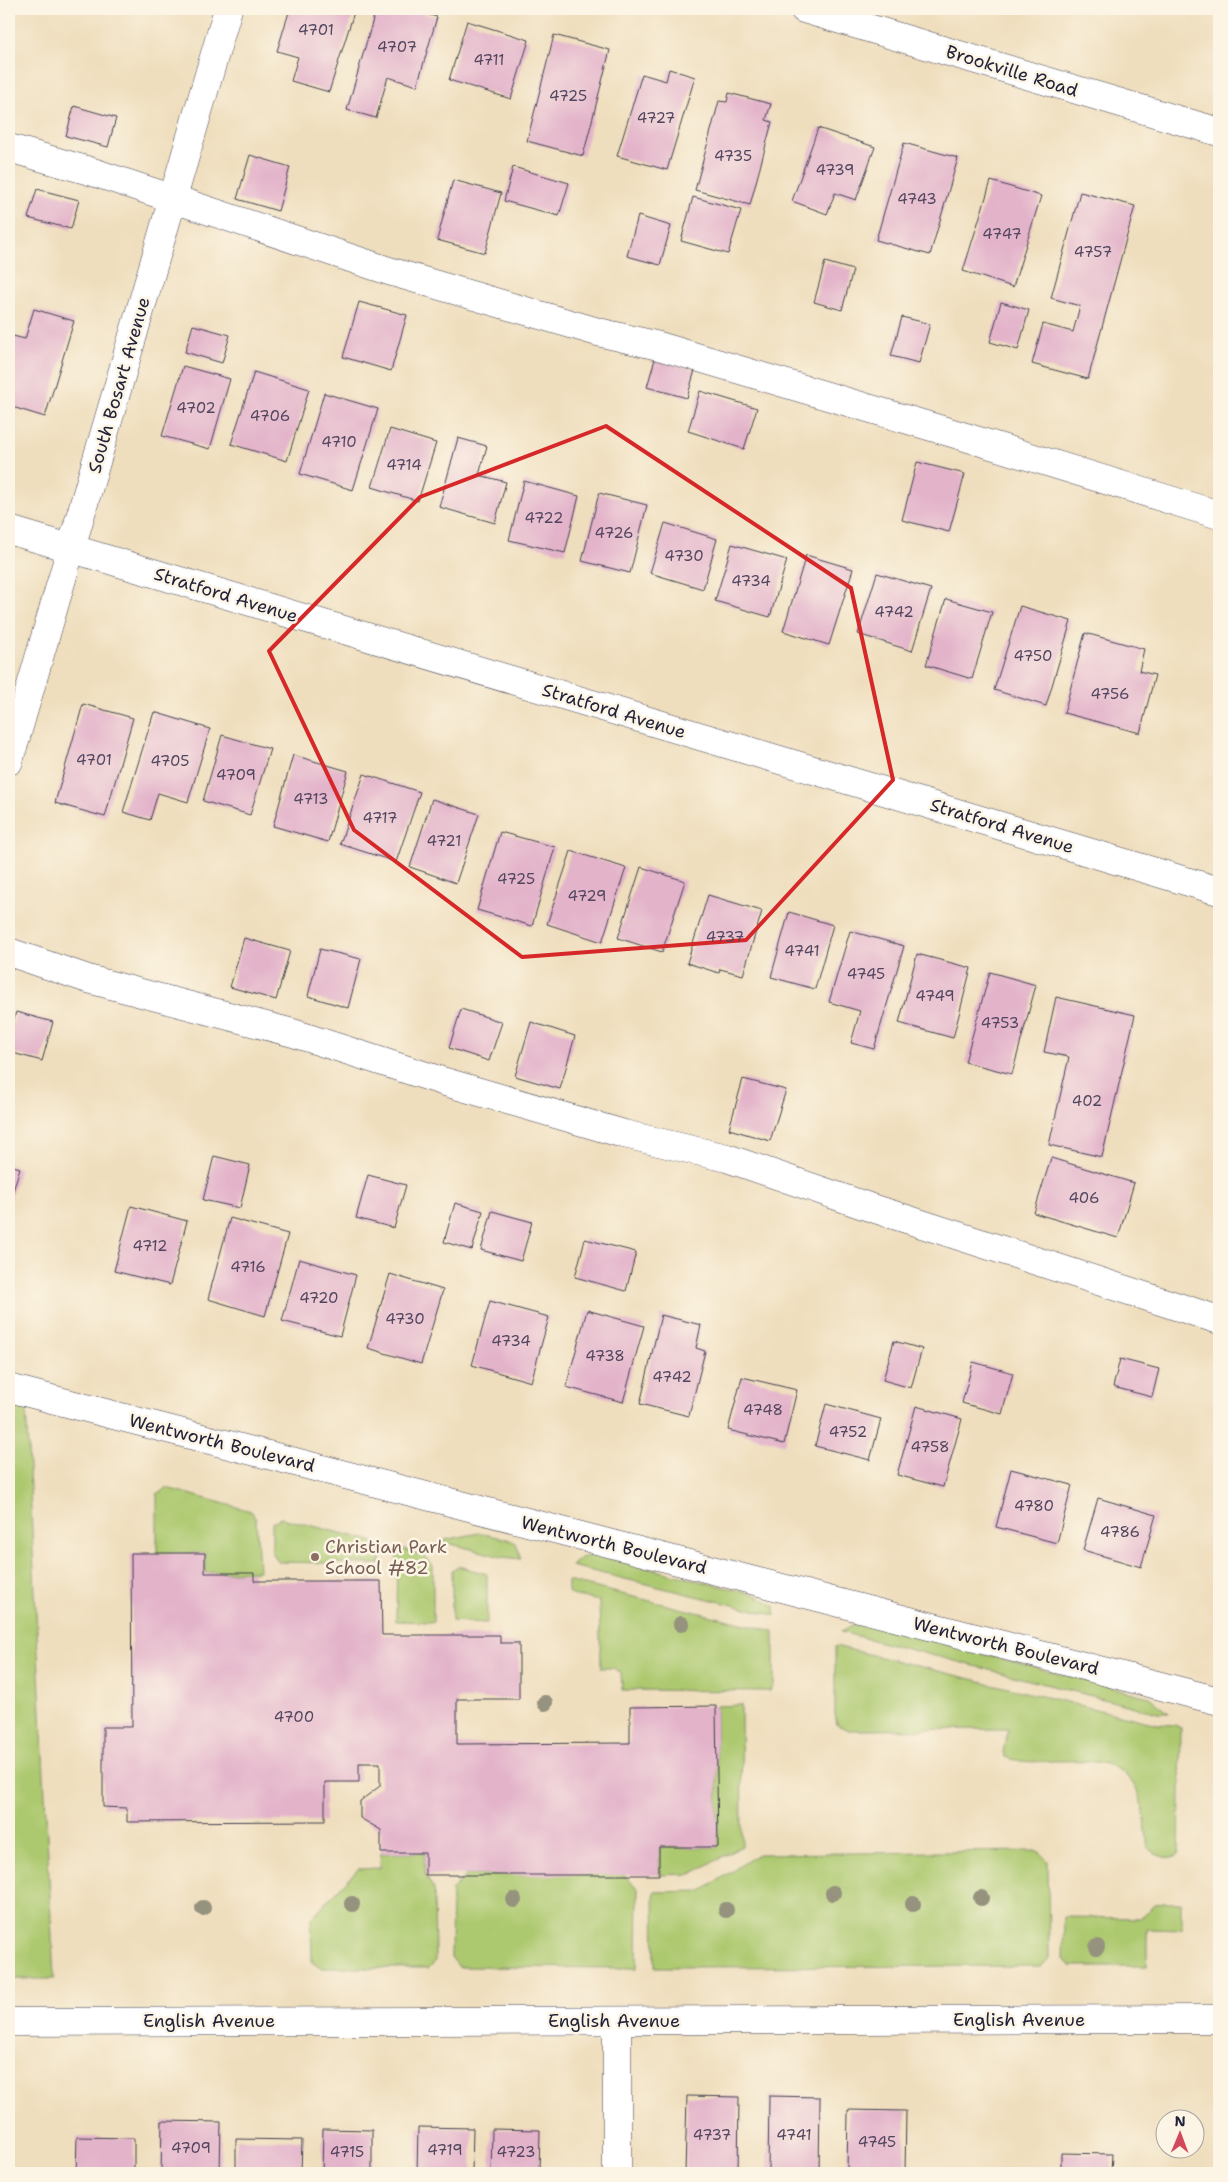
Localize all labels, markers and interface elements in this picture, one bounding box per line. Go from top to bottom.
house number: 4701 [298,20,334,40]
house number: 4707 [377,37,417,57]
street label: Brookville Road [943,40,1081,102]
house number: 4711 [473,50,505,70]
house number: 4725 [549,86,587,106]
house number: 4727 [637,108,675,128]
house number: 4735 [714,146,752,166]
house number: 4739 [815,160,855,180]
house number: 4743 [897,189,937,209]
house number: 4747 [982,224,1022,244]
house number: 4757 [1074,242,1112,262]
street label: South Bosart Avenue [82,294,156,476]
house number: 4702 [176,398,216,418]
house number: 4706 [250,406,290,426]
house number: 4710 [321,432,357,452]
house number: 4714 [386,455,422,475]
house number: 4722 [524,508,564,528]
house number: 4726 [594,523,634,543]
house number: 4730 [664,546,704,566]
street label: Stratford Avenue [151,562,301,628]
house number: 4734 [731,571,771,591]
house number: 4742 [874,602,914,622]
house number: 4750 [1014,646,1052,666]
street label: Stratford Avenue [539,678,689,744]
house number: 4756 [1091,684,1129,704]
house number: 4701 [76,750,112,770]
house number: 4705 [150,751,190,771]
house number: 4709 [216,765,256,785]
house number: 4713 [293,789,329,809]
street label: Stratford Avenue [927,793,1077,859]
house number: 4717 [362,808,398,828]
house number: 4721 [427,831,461,851]
house number: 4725 [497,869,535,889]
house number: 4729 [568,886,606,906]
house number: 4737 [706,927,744,947]
house number: 4741 [784,941,820,961]
house number: 4745 [847,964,885,984]
house number: 4749 [915,986,955,1006]
house number: 4753 [981,1013,1019,1033]
house number: 402 [1072,1091,1102,1111]
house number: 406 [1068,1188,1100,1208]
house number: 4712 [132,1236,168,1256]
house number: 4716 [230,1257,266,1277]
house number: 4720 [299,1288,339,1308]
house number: 4730 [385,1309,425,1329]
house number: 4734 [491,1331,531,1351]
house number: 4738 [585,1346,625,1366]
house number: 4742 [652,1367,692,1387]
house number: 4748 [743,1400,783,1420]
street label: Wentworth Boulevard [126,1408,318,1478]
house number: 4752 [829,1422,867,1442]
house number: 4758 [911,1437,949,1457]
house number: 4780 [1014,1496,1054,1516]
street label: Wentworth Boulevard [518,1510,710,1580]
house number: 4786 [1100,1522,1140,1542]
place label: Christian Park School #82 [325,1535,447,1580]
marker: Christian Park School #82 [309,1551,321,1563]
street label: Wentworth Boulevard [910,1611,1102,1681]
house number: 4700 [274,1707,314,1727]
street label: English Avenue [953,2008,1085,2032]
street label: English Avenue [143,2009,275,2033]
street label: English Avenue [548,2009,680,2033]
north arrow [1156,2110,1206,2160]
text: N [1175,2112,1186,2130]
house number: 4737 [693,2125,731,2145]
house number: 4741 [776,2125,812,2145]
house number: 4745 [858,2132,896,2152]
house number: 4709 [171,2138,211,2158]
house number: 4719 [427,2140,463,2160]
house number: 4715 [330,2142,364,2162]
house number: 4723 [497,2142,535,2162]

